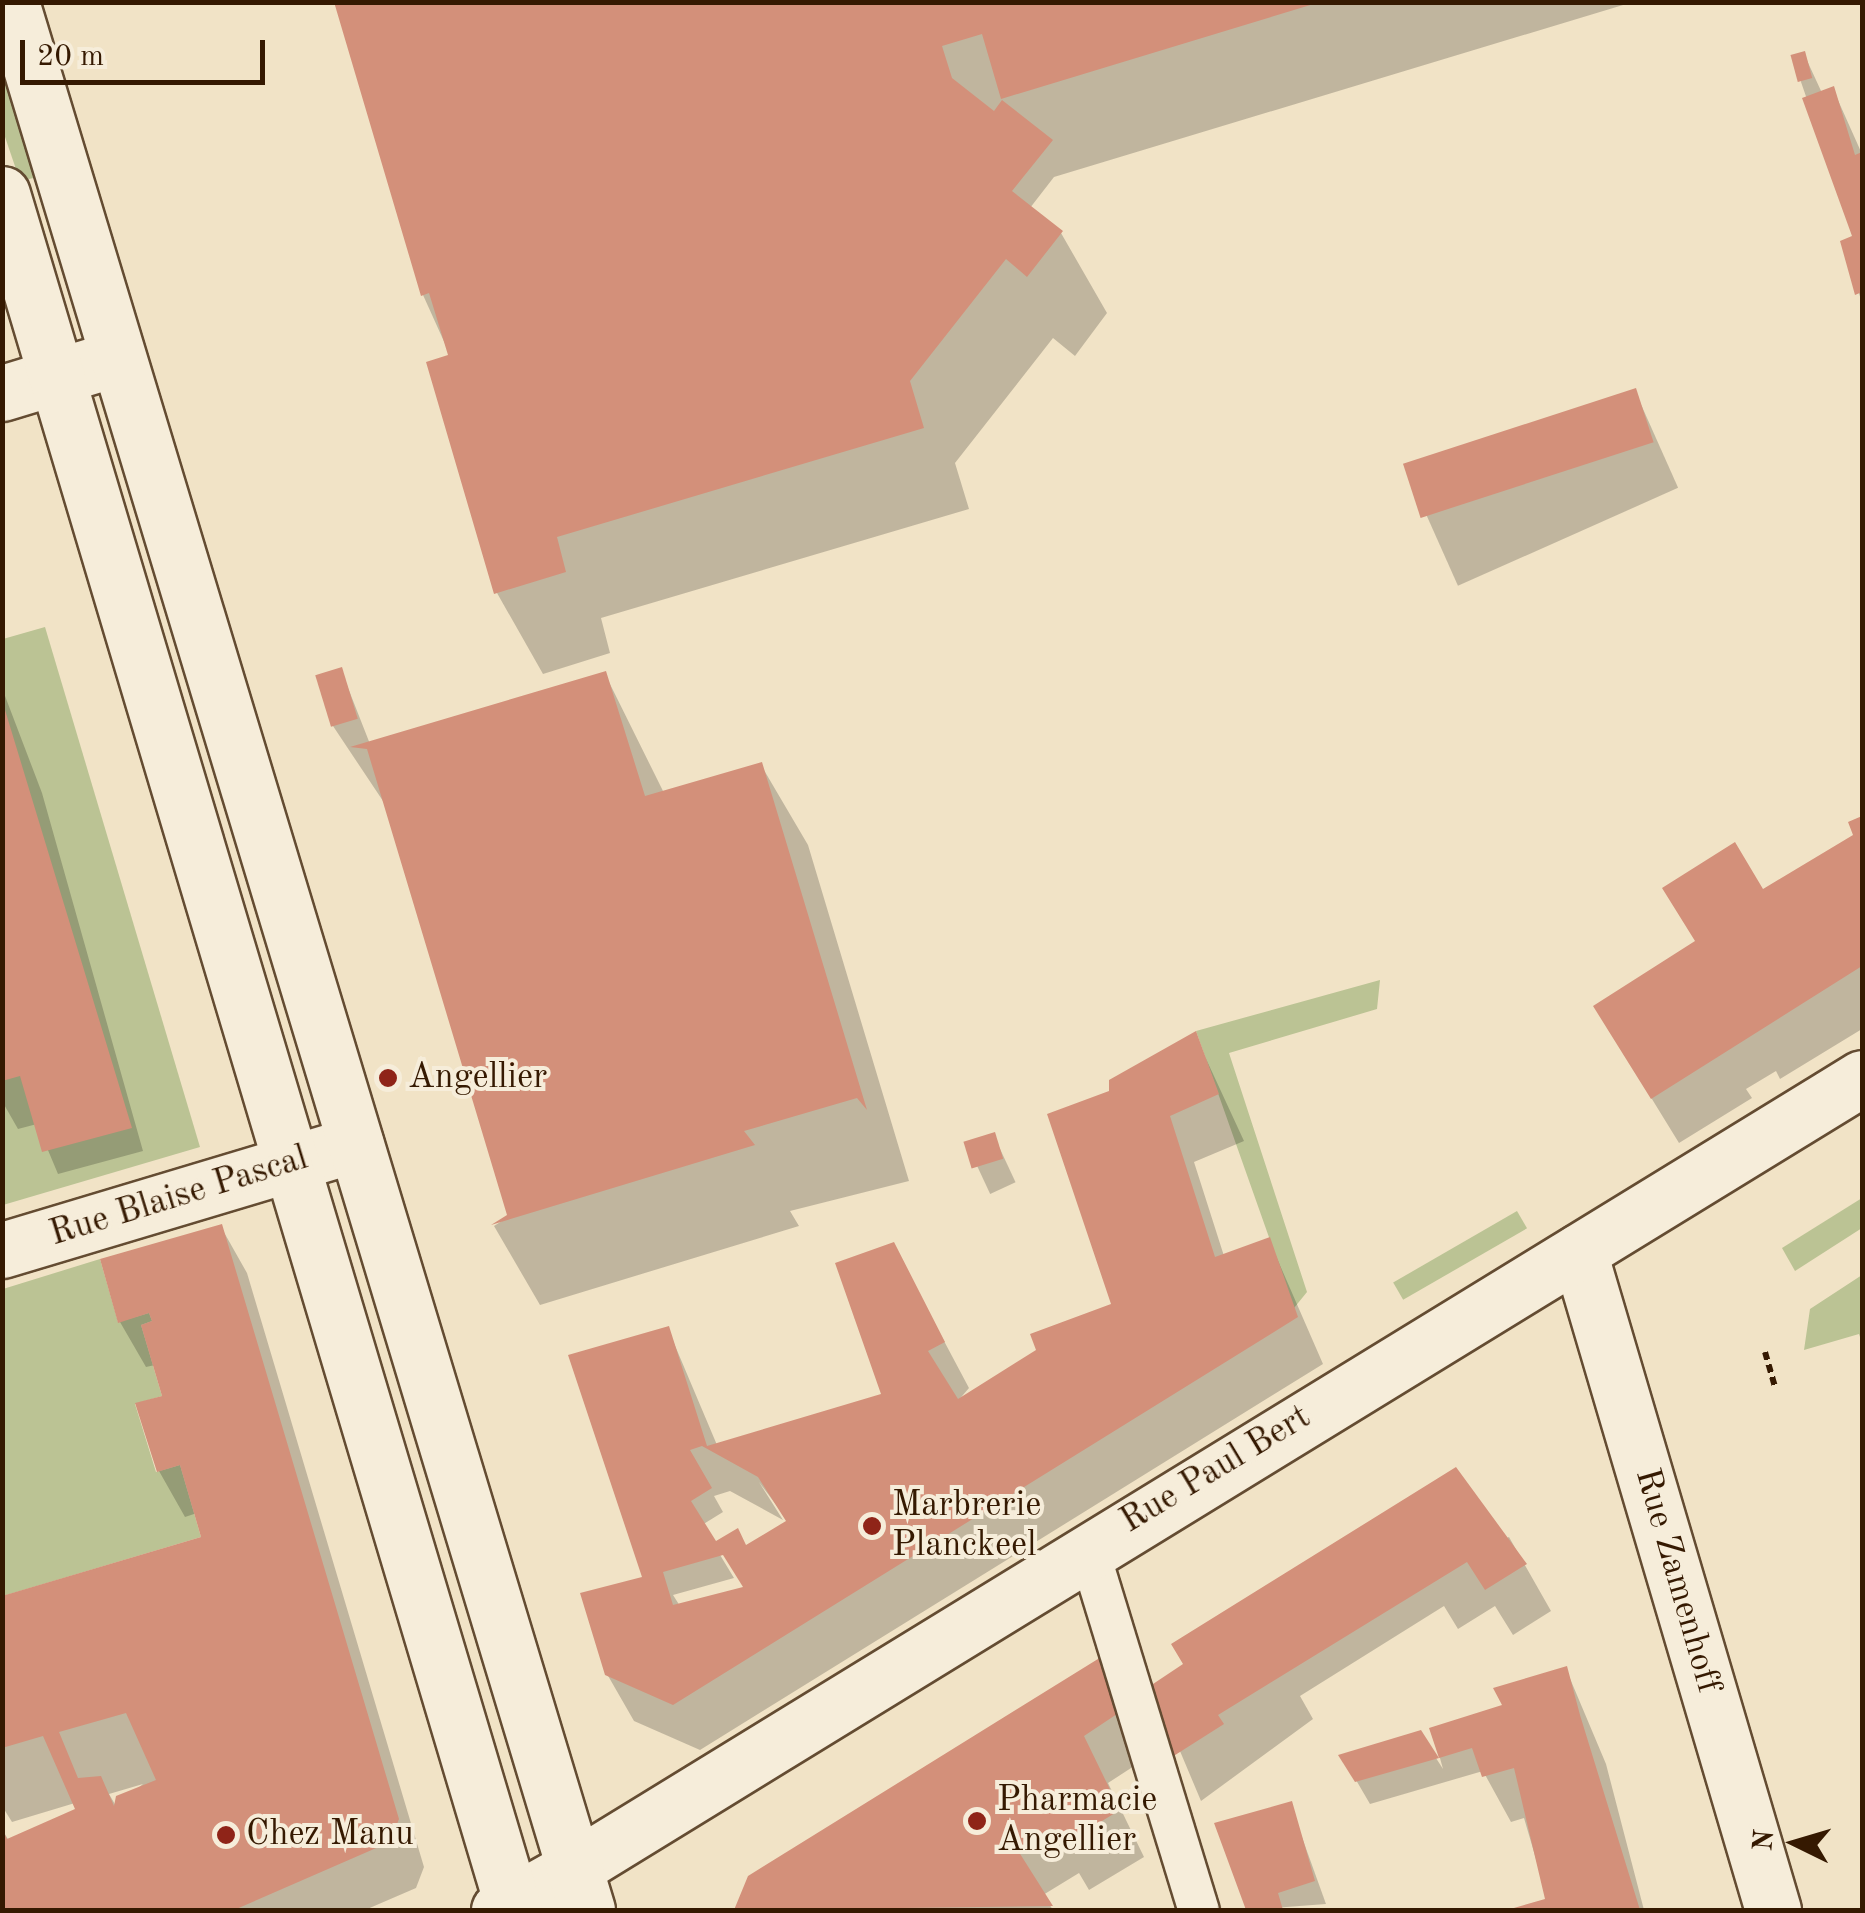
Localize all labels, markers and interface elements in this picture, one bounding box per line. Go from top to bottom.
scale bar [25,20,270,82]
text: 20 m [37,42,104,72]
place label: Angellier [408,1057,547,1099]
marker: Angellier [377,1067,399,1089]
street label: Rue Blaise Pascal [45,1138,313,1256]
street label: Rue Paul Bert [1113,1397,1319,1543]
street label: Rue Zamenhoff [1625,1464,1729,1698]
place label: Marbrerie Planckeel [892,1485,1041,1567]
marker: Marbrerie Planckeel [861,1515,883,1537]
place label: Pharmacie Angellier [997,1780,1157,1862]
north arrow [1745,1793,1845,1893]
marker: Pharmacie Angellier [966,1810,988,1832]
place label: Chez Manu [246,1814,414,1856]
marker: Chez Manu [215,1824,237,1846]
text: N [1750,1829,1780,1852]

